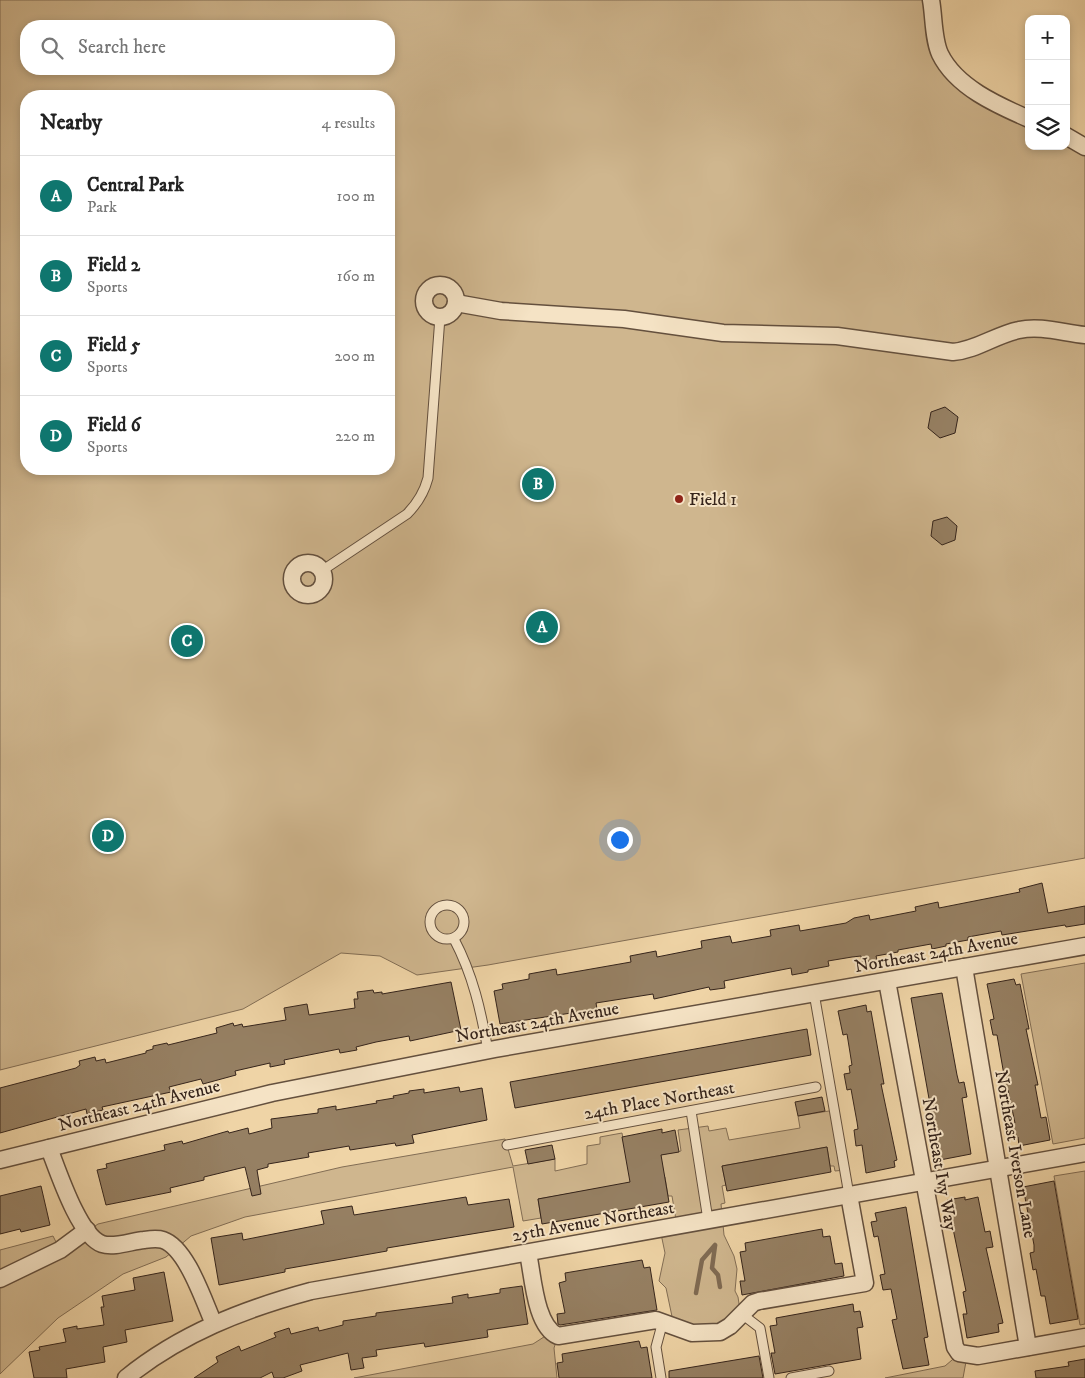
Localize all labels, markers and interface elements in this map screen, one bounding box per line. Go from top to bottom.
map controls [1025,15,1070,150]
button: + [1025,15,1070,60]
search box [20,20,395,75]
icon: search [38,34,66,62]
text: Search here [78,36,166,59]
button: − [1025,60,1070,105]
button: layers [1025,105,1070,150]
text: Nearby [40,110,102,136]
text: 4 results [322,113,375,133]
text: Central Park [87,174,184,197]
text: A [51,186,61,206]
text: 100 m [337,186,375,206]
text: Park [87,197,117,217]
text: Field 2 [87,254,140,277]
text: B [51,266,61,286]
text: 160 m [337,266,375,286]
text: Sports [87,277,128,297]
text: Field 5 [87,334,140,357]
text: C [51,346,61,366]
text: 200 m [334,346,375,366]
text: Sports [87,357,128,377]
text: Field 6 [87,414,141,437]
text: D [50,426,62,446]
text: 220 m [335,426,375,446]
text: Sports [87,437,128,457]
pin: B [522,465,554,503]
place label: Field 1 [689,489,737,511]
marker: Field 1 [673,493,685,505]
pin: A [526,608,558,646]
pin: C [171,622,203,660]
pin: D [92,817,124,855]
your location [607,827,633,853]
street label: Northeast 24th Avenue [853,928,1020,978]
street label: Northeast 24th Avenue [454,998,621,1048]
street label: Northeast Iverson Lane [989,1068,1041,1240]
street label: Northeast 24th Avenue [56,1075,222,1137]
street label: 24th Place Northeast [582,1077,736,1125]
street label: Northeast Ivy Way [916,1096,962,1233]
street label: 25th Avenue Northeast [510,1197,676,1247]

